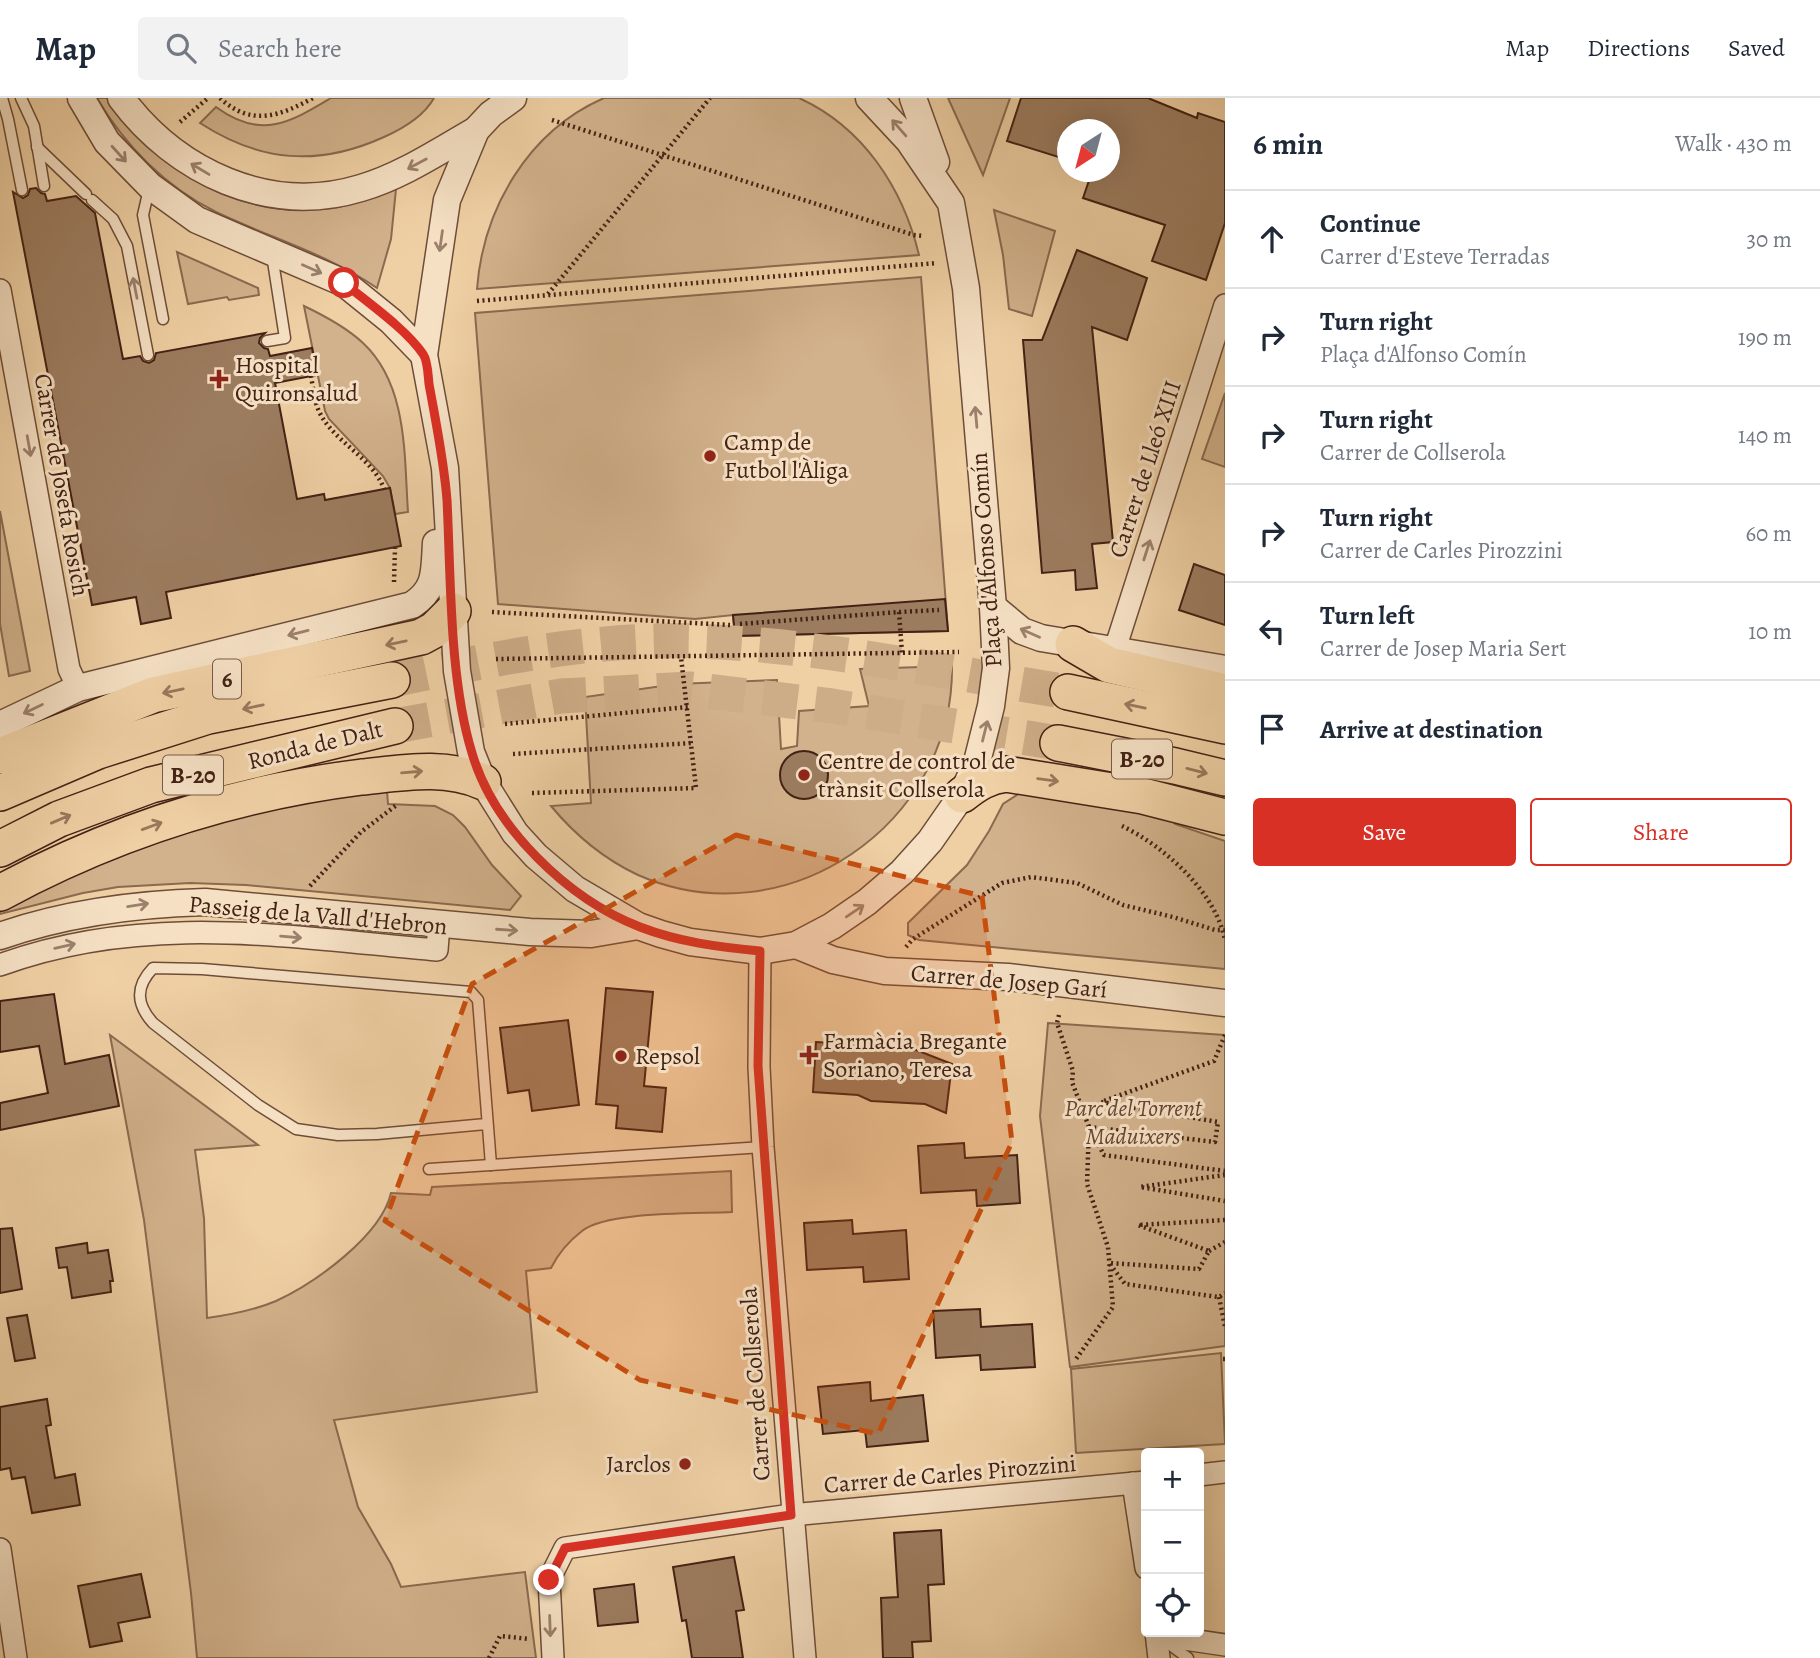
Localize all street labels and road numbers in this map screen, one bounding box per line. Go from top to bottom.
street label: Carrer de Josefa Rosich [27,371,97,599]
street label: Carrer de Lleó XIII [1101,376,1189,562]
street label: Plaça d'Alfonso Comín [963,451,1009,669]
road number: 6 [213,660,241,698]
street label: Ronda de Dalt [244,713,386,777]
road number: B-20 [1112,740,1172,778]
road number: B-20 [163,755,223,794]
street label: Passeig de la Vall d'Hebron [187,888,449,942]
street label: Carrer de Josep Garí [909,956,1109,1006]
street label: Carrer de Collserola [732,1285,778,1482]
street label: Carrer de Carles Pirozzini [822,1447,1078,1501]

